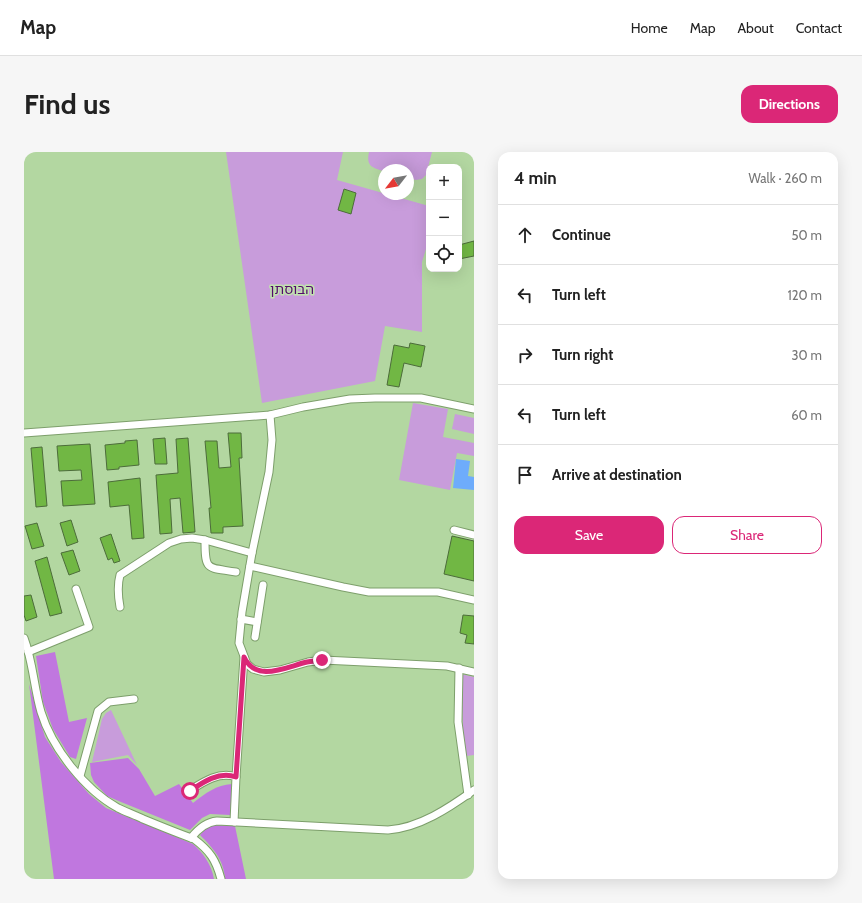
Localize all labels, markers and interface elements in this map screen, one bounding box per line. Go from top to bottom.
text: Map [20,16,56,39]
text: Home [631,19,668,37]
text: Map [690,19,715,37]
text: About [737,19,774,37]
text: Contact [796,19,842,37]
button: Directions [741,85,838,123]
text: Find us [24,87,110,121]
north arrow [378,164,414,200]
map controls [426,164,462,272]
button: + [426,164,462,200]
text: 4 min [514,168,557,188]
text: Walk · 260 m [749,170,822,186]
button: − [426,200,462,236]
icon: ahead [514,224,536,246]
text: Continue [552,226,611,244]
text: 50 m [792,227,822,243]
button: locate [426,236,462,272]
park label: הבוסתן [270,280,314,298]
icon: left [514,284,536,306]
text: Turn left [552,286,606,304]
text: 120 m [788,287,822,303]
icon: right [514,344,536,366]
text: Turn right [552,346,613,364]
text: 30 m [792,347,822,363]
icon: left [514,404,536,426]
text: Turn left [552,406,606,424]
text: 60 m [791,407,822,423]
icon: arrive [514,464,536,486]
text: Arrive at destination [552,466,682,484]
button: Save [514,516,664,554]
button: Share [672,516,822,554]
route end [313,651,331,669]
route start [181,782,199,800]

